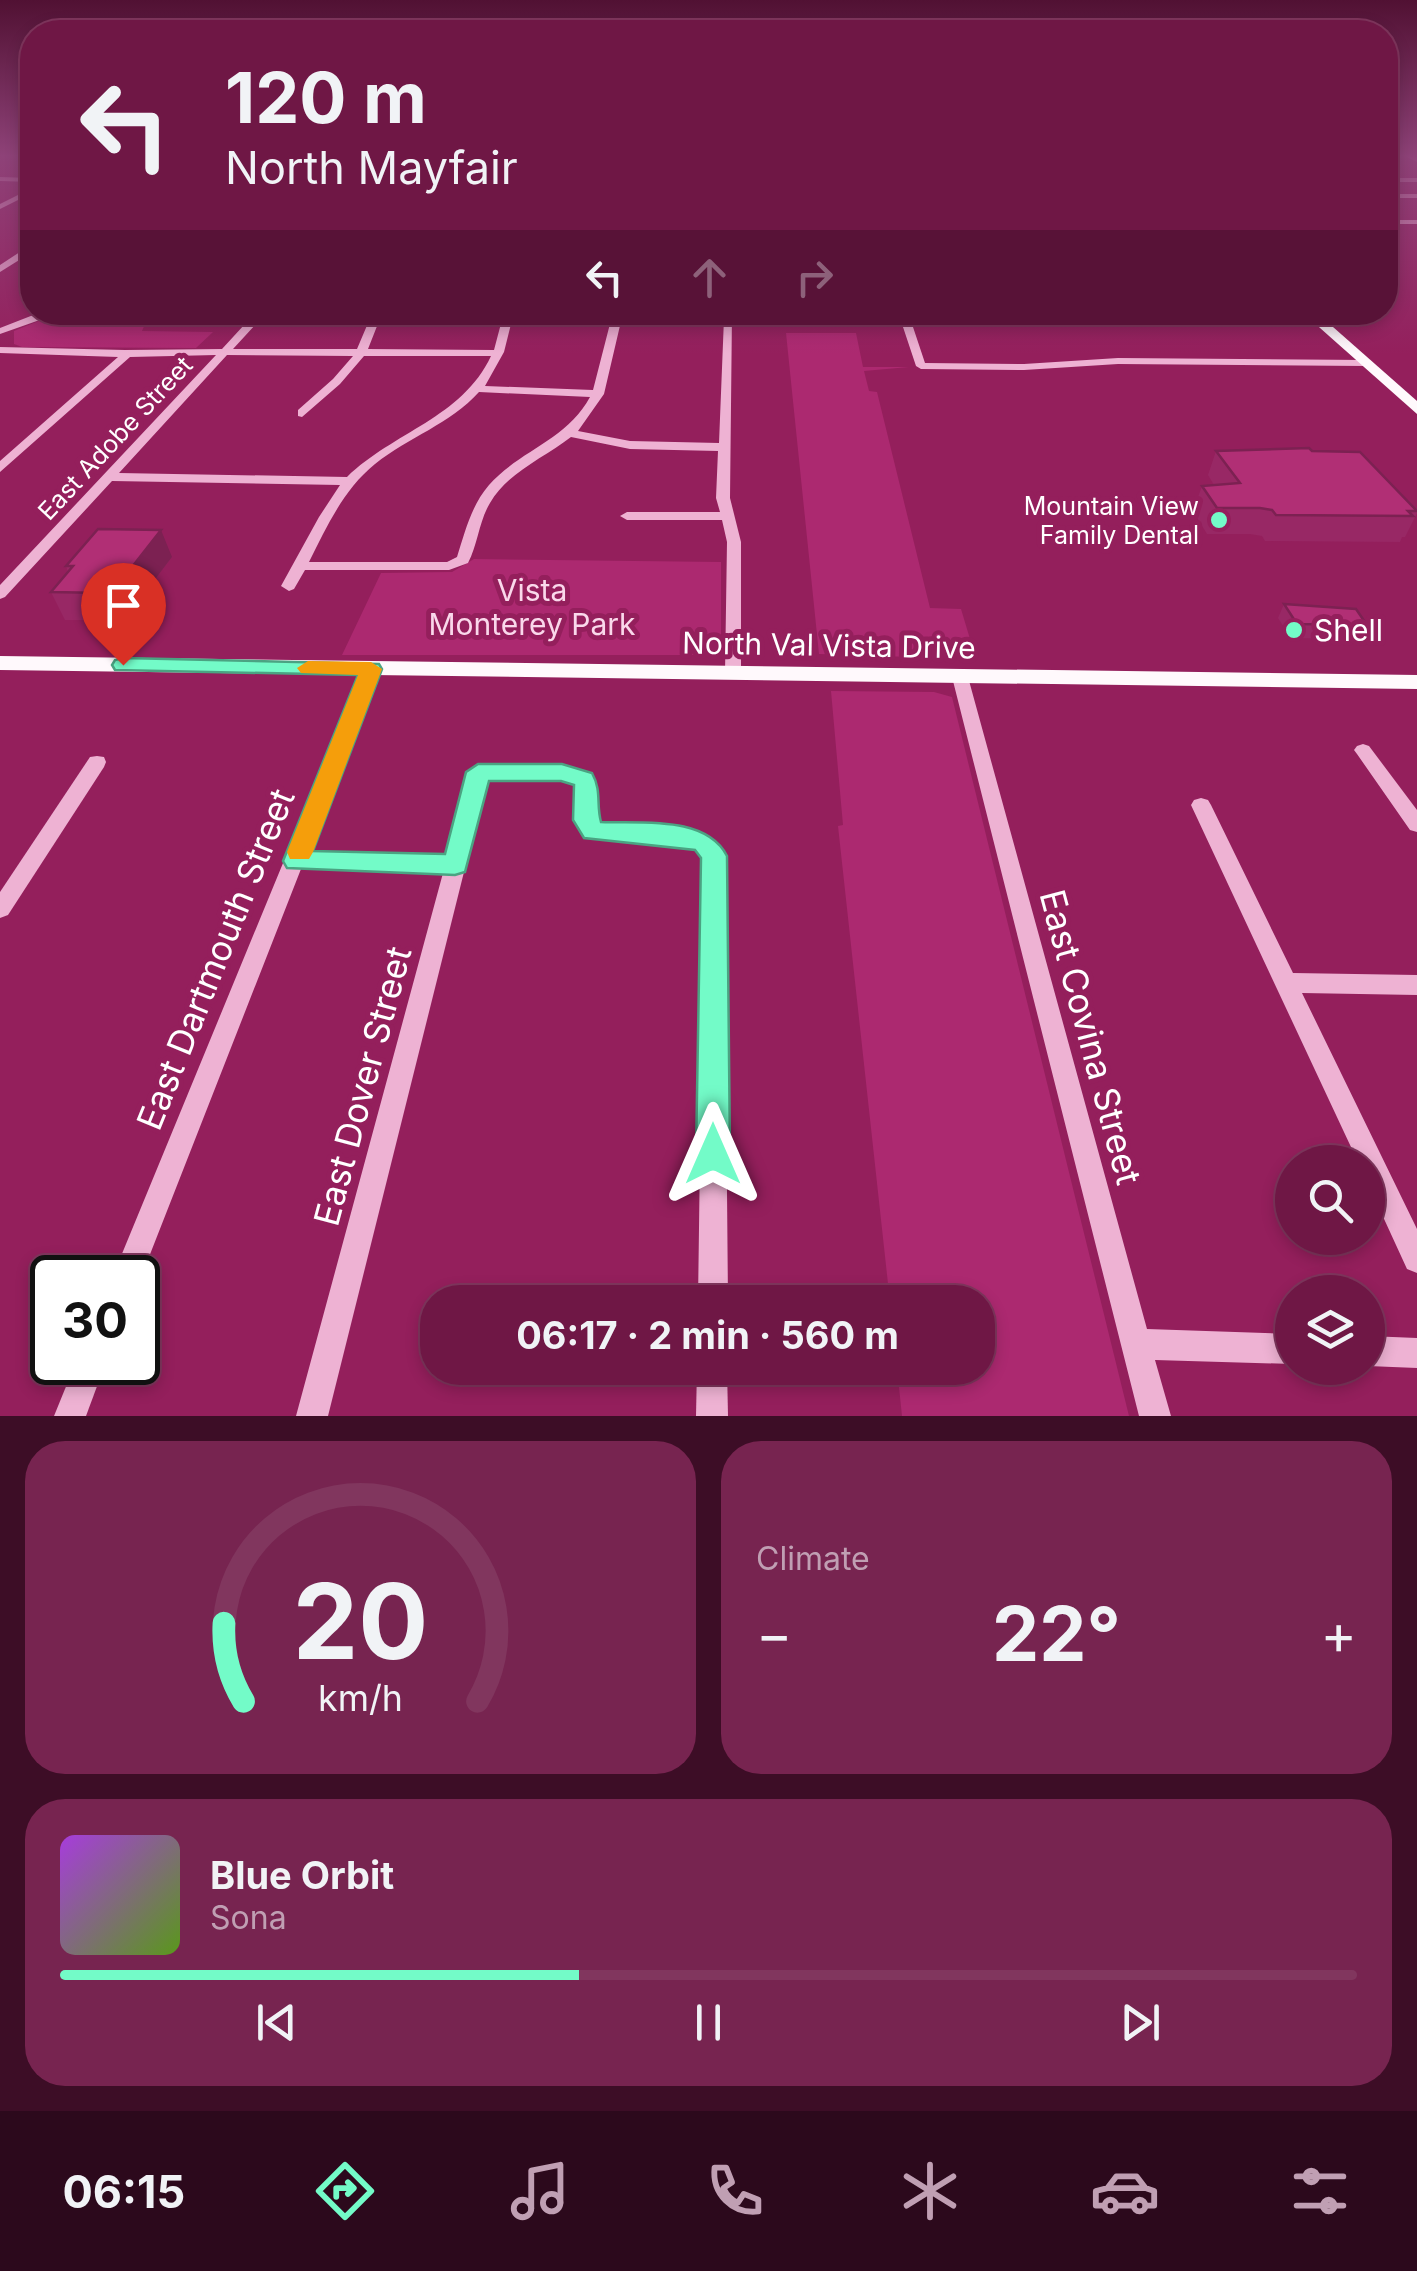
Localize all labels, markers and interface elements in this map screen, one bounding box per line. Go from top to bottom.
text: 120 m [225,55,427,140]
icon: left [60,60,190,190]
text: North Mayfair [225,140,518,195]
icon: left [577,250,632,305]
icon: ahead [682,250,737,305]
icon: right [787,250,842,305]
street label: East Adobe Street [32,350,198,526]
place label: Mountain View Family Dental [1024,491,1199,550]
marker: Mountain View Family Dental [1208,509,1230,531]
pin [81,563,166,666]
park label: Vista Monterey Park [428,572,636,642]
icon: arrive [96,578,151,633]
place label: Shell [1314,612,1383,648]
marker: Shell [1283,619,1305,641]
street label: North Val Vista Drive [682,624,976,666]
street label: East Dartmouth Street [127,783,303,1135]
street label: East Covina Street [1031,885,1151,1189]
street label: East Dover Street [305,942,419,1230]
position arrow [661,1102,765,1206]
map controls [1275,1145,1385,1385]
button: search [1275,1145,1385,1255]
speed limit sign: 30 [30,1255,160,1385]
button: layers [1275,1275,1385,1385]
text: 06:17 · 2 min · 560 m [516,1312,899,1358]
text: Climate [756,1539,870,1578]
text: 20 [293,1558,428,1684]
text: 22° [992,1588,1121,1679]
text: − [756,1601,792,1667]
text: + [1321,1601,1357,1667]
text: km/h [318,1676,403,1720]
text: Blue Orbit [210,1852,394,1898]
text: Sona [210,1898,287,1937]
icon: previous [249,1995,304,2050]
icon: pause [681,1995,736,2050]
icon: next [1113,1995,1168,2050]
icon: directions [310,2156,380,2226]
icon: music [505,2156,575,2226]
icon: phone [700,2156,770,2226]
icon: climate [895,2156,965,2226]
icon: car [1090,2156,1160,2226]
icon: filters [1285,2156,1355,2226]
text: 06:15 [62,2164,185,2219]

